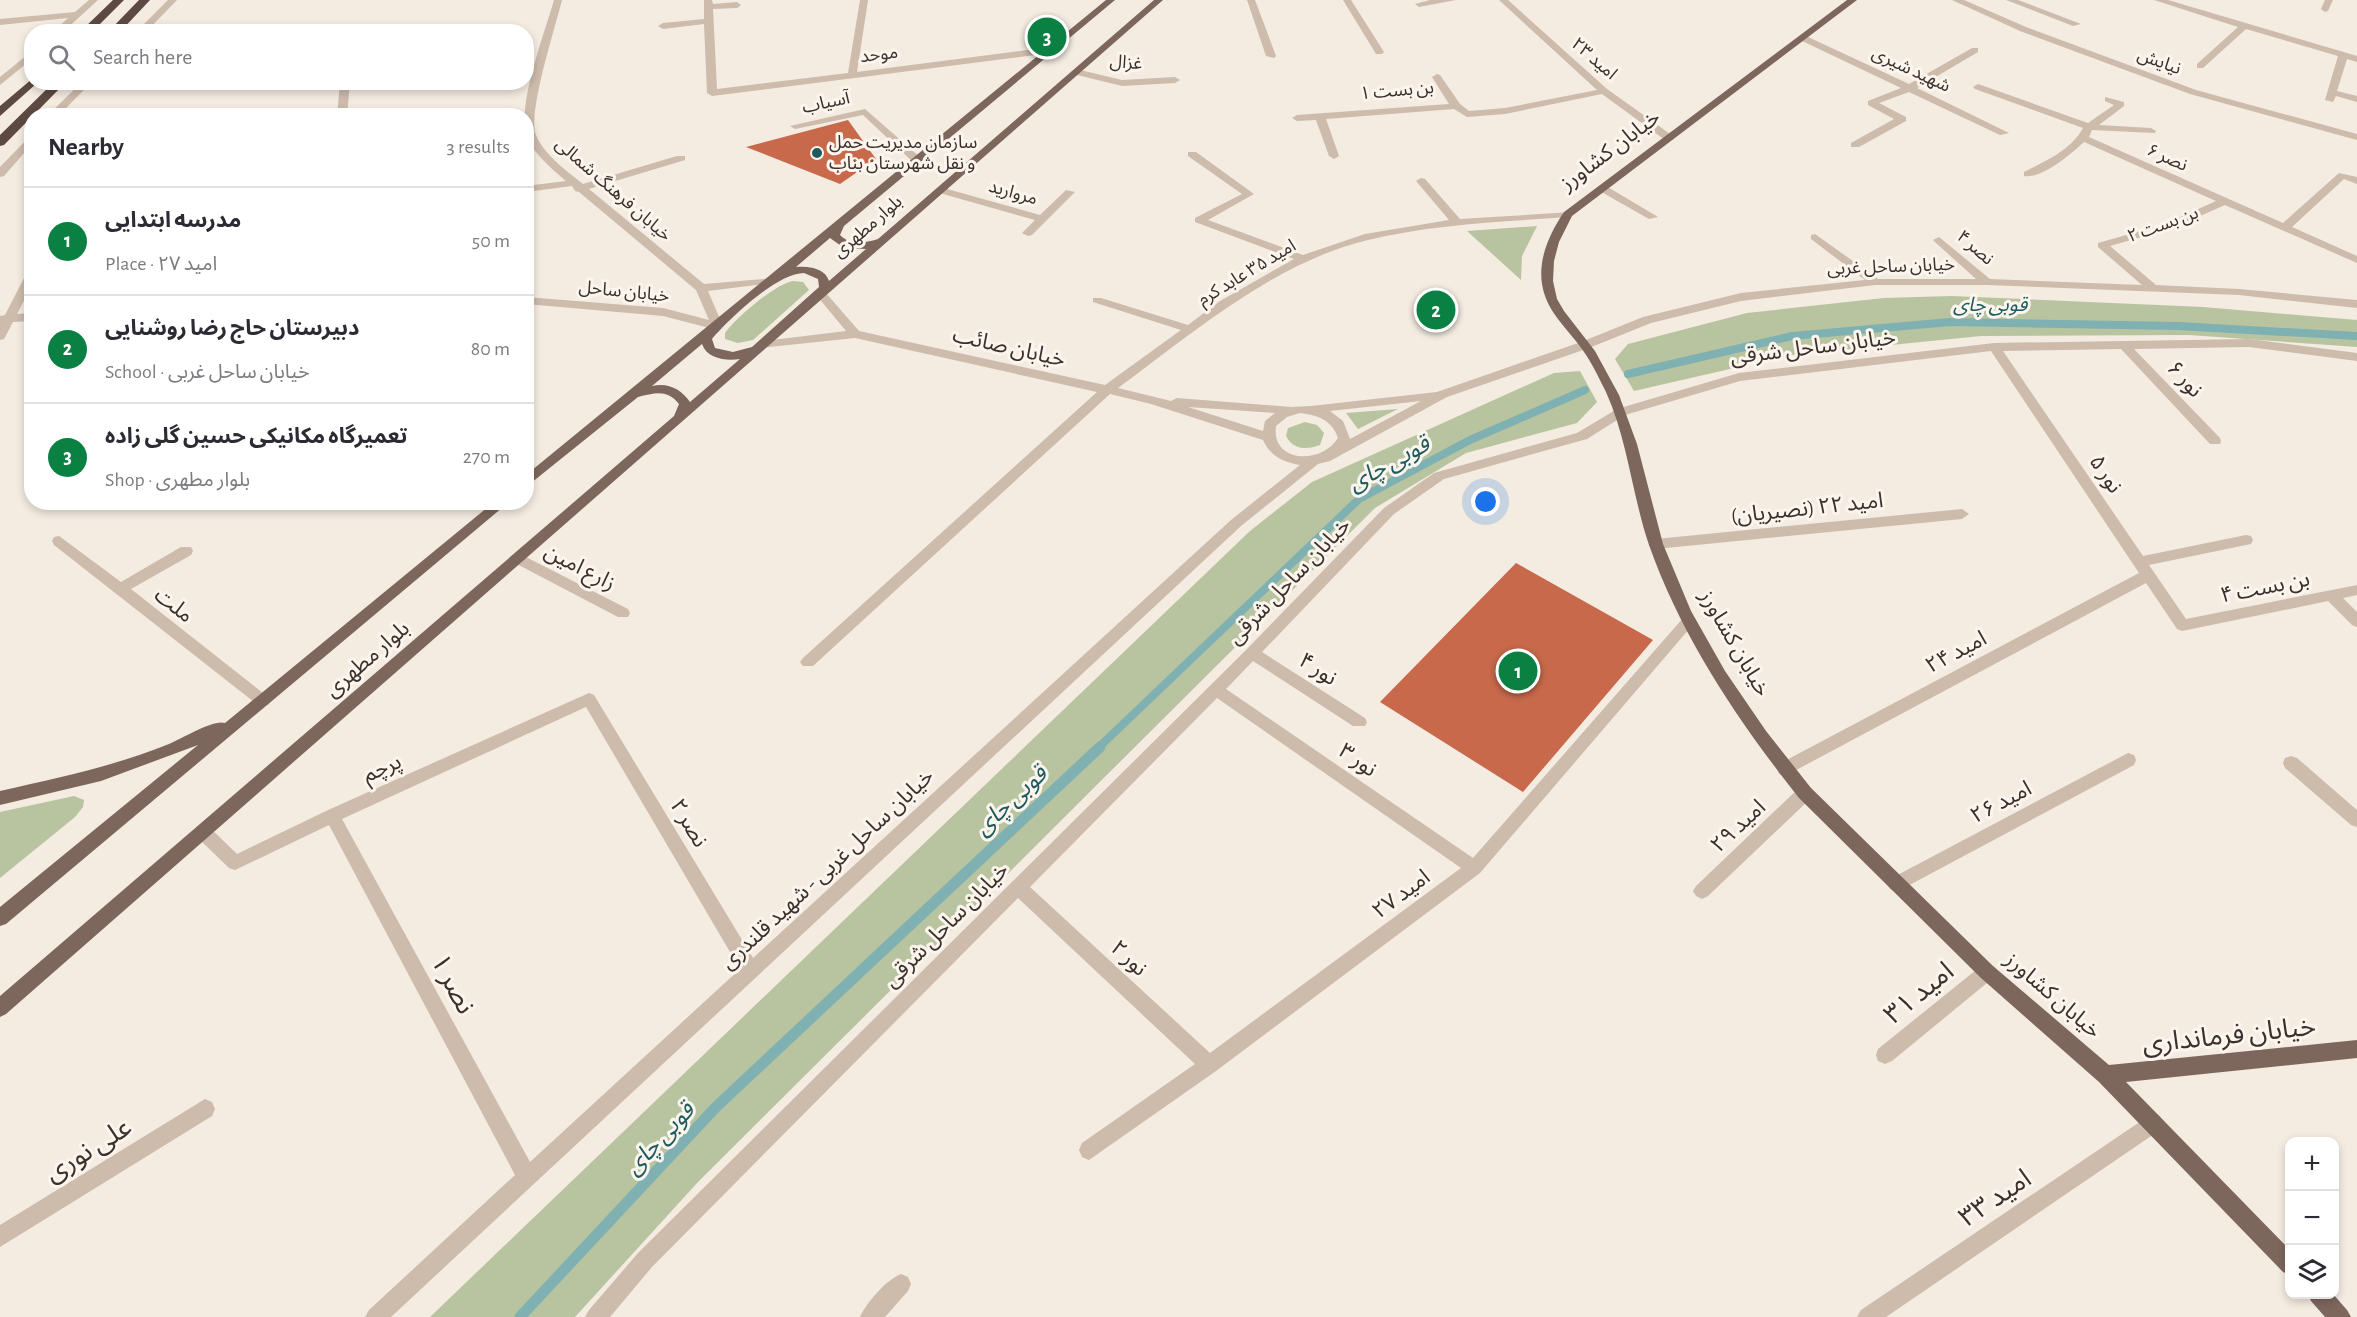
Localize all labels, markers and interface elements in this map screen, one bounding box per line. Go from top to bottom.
pin: 3 [1028,15,1066,60]
search box [24,24,534,90]
street label: امید ۲۳ [1568,35,1620,83]
icon: search [45,41,78,74]
street label: موحد [859,44,899,67]
street label: شهید شیری [1869,44,1953,97]
text: Search here [93,46,192,68]
street label: نیایش [2134,46,2183,79]
street label: غزال [1109,53,1143,74]
street label: بن بست ۱ [1359,79,1435,104]
street label: آسیاب [800,88,852,117]
street label: خیابان کشاورز [1555,105,1665,197]
text: Nearby [48,134,124,160]
street label: خیابان فرهنگ شمالی [551,134,675,246]
place label: سازمان مدیریت حمل و نقل شهرستان بناب [829,134,977,174]
text: 3 results [446,137,510,157]
street label: نصر ۶ [2144,141,2190,176]
marker: سازمان مدیریت حمل و نقل شهرستان بناب [810,146,824,160]
street label: مروارید [986,177,1039,209]
street label: بلوار مطهری [830,192,907,262]
street label: بن بست ۲ [2125,204,2201,247]
text: مدرسه ابتدایی [105,209,241,231]
street label: نصر ۴ [1952,227,1997,269]
text: 1 [64,231,71,251]
text: 50 m [472,231,510,251]
street label: امید ۳۵ عابد کرم [1195,237,1301,313]
text: Place · امید ۲۷ [105,254,217,274]
street label: خیابان ساحل غربی [1827,256,1955,279]
street label: خیابان ساحل [578,278,670,307]
pin: 2 [1416,288,1456,332]
water label: قوبی چای [1953,295,2029,317]
text: دبیرستان حاج رضا روشنایی [105,317,359,339]
street label: خیابان صائب [950,323,1067,372]
street label: خیابان ساحل شرقی [1729,326,1897,369]
text: 2 [63,339,72,359]
text: 80 m [471,339,510,359]
street label: نور ۶ [2162,357,2207,403]
text: School · خیابان ساحل غربی [105,362,310,382]
text: تعمیرگاه مکانیکی حسین گلی زاده [105,425,407,447]
water label: قوبی چای [1344,431,1437,499]
text: 3 [63,447,72,467]
text: 270 m [463,447,510,467]
street label: نور ۵ [2084,451,2126,498]
text: Shop · بلوار مطهری [105,470,250,490]
your location [1471,487,1500,516]
street label: امید ۲۲ (نصیریان) [1730,489,1884,528]
street label: خیابان ساحل شرقی [1223,514,1355,649]
street label: زارع امین [539,540,619,599]
street label: بن بست ۴ [2218,568,2312,607]
street label: ملت [151,583,197,627]
street label: خیابان کشاورز [1694,585,1774,701]
street label: بلوار مطهری [321,617,415,703]
street label: امید ۲۴ [1922,627,1990,677]
pin: 1 [1498,648,1538,694]
street label: نور ۴ [1294,649,1341,691]
street label: نور ۳ [1334,739,1381,782]
street label: پرچم [359,750,407,791]
water label: قوبی چای [970,760,1055,842]
street label: خیابان ساحل غربی - شهید قلندری [716,765,939,975]
street label: امید ۲۶ [1967,777,2035,827]
street label: نصر ۲ [665,795,712,851]
street label: امید ۲۹ [1707,796,1770,856]
street label: خیابان ساحل شرقی [879,858,1013,992]
street label: امید ۲۷ [1368,866,1434,923]
street label: نور ۲ [1105,936,1151,981]
street label: خیابان کشاورز [1999,947,2105,1044]
street label: نصر ۱ [424,950,480,1019]
street label: امید ۳۱ [1879,957,1959,1029]
street label: خیابان فرمانداری [2141,1012,2317,1060]
water label: قوبی چای [621,1097,703,1182]
street label: علی نوری [40,1113,137,1189]
map controls [2285,1137,2339,1299]
button: + [2285,1137,2339,1191]
street label: امید ۳۳ [1954,1164,2036,1232]
button: − [2285,1191,2339,1245]
button: layers [2285,1245,2339,1299]

